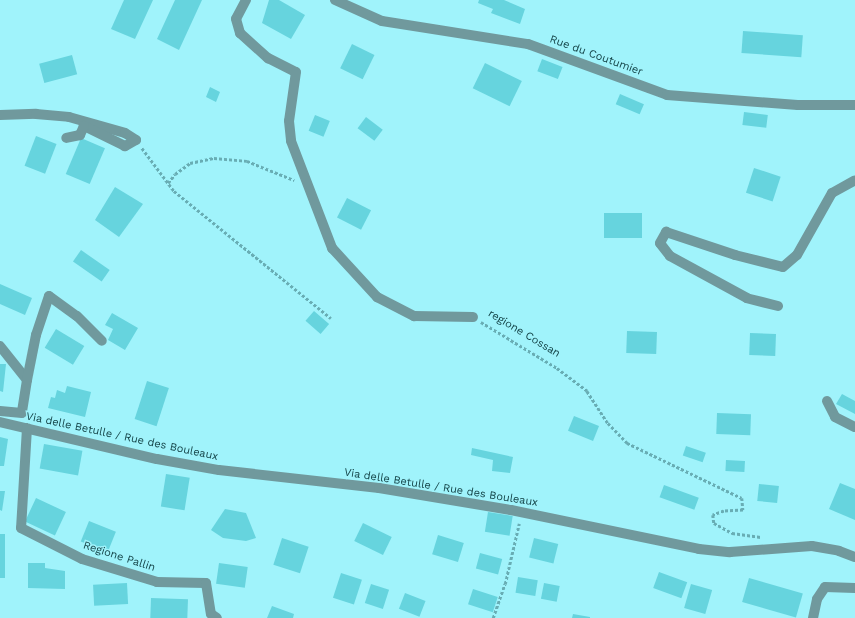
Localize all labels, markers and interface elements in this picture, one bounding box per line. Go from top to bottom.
street label: Rue du Coutumier [548,33,644,79]
street label: regione Cossan [486,307,562,361]
street label: Via delle Betulle / Rue des Bouleaux [25,410,219,464]
street label: Via delle Betulle / Rue des Bouleaux [343,466,539,510]
street label: Regione Pallin [81,539,157,575]

